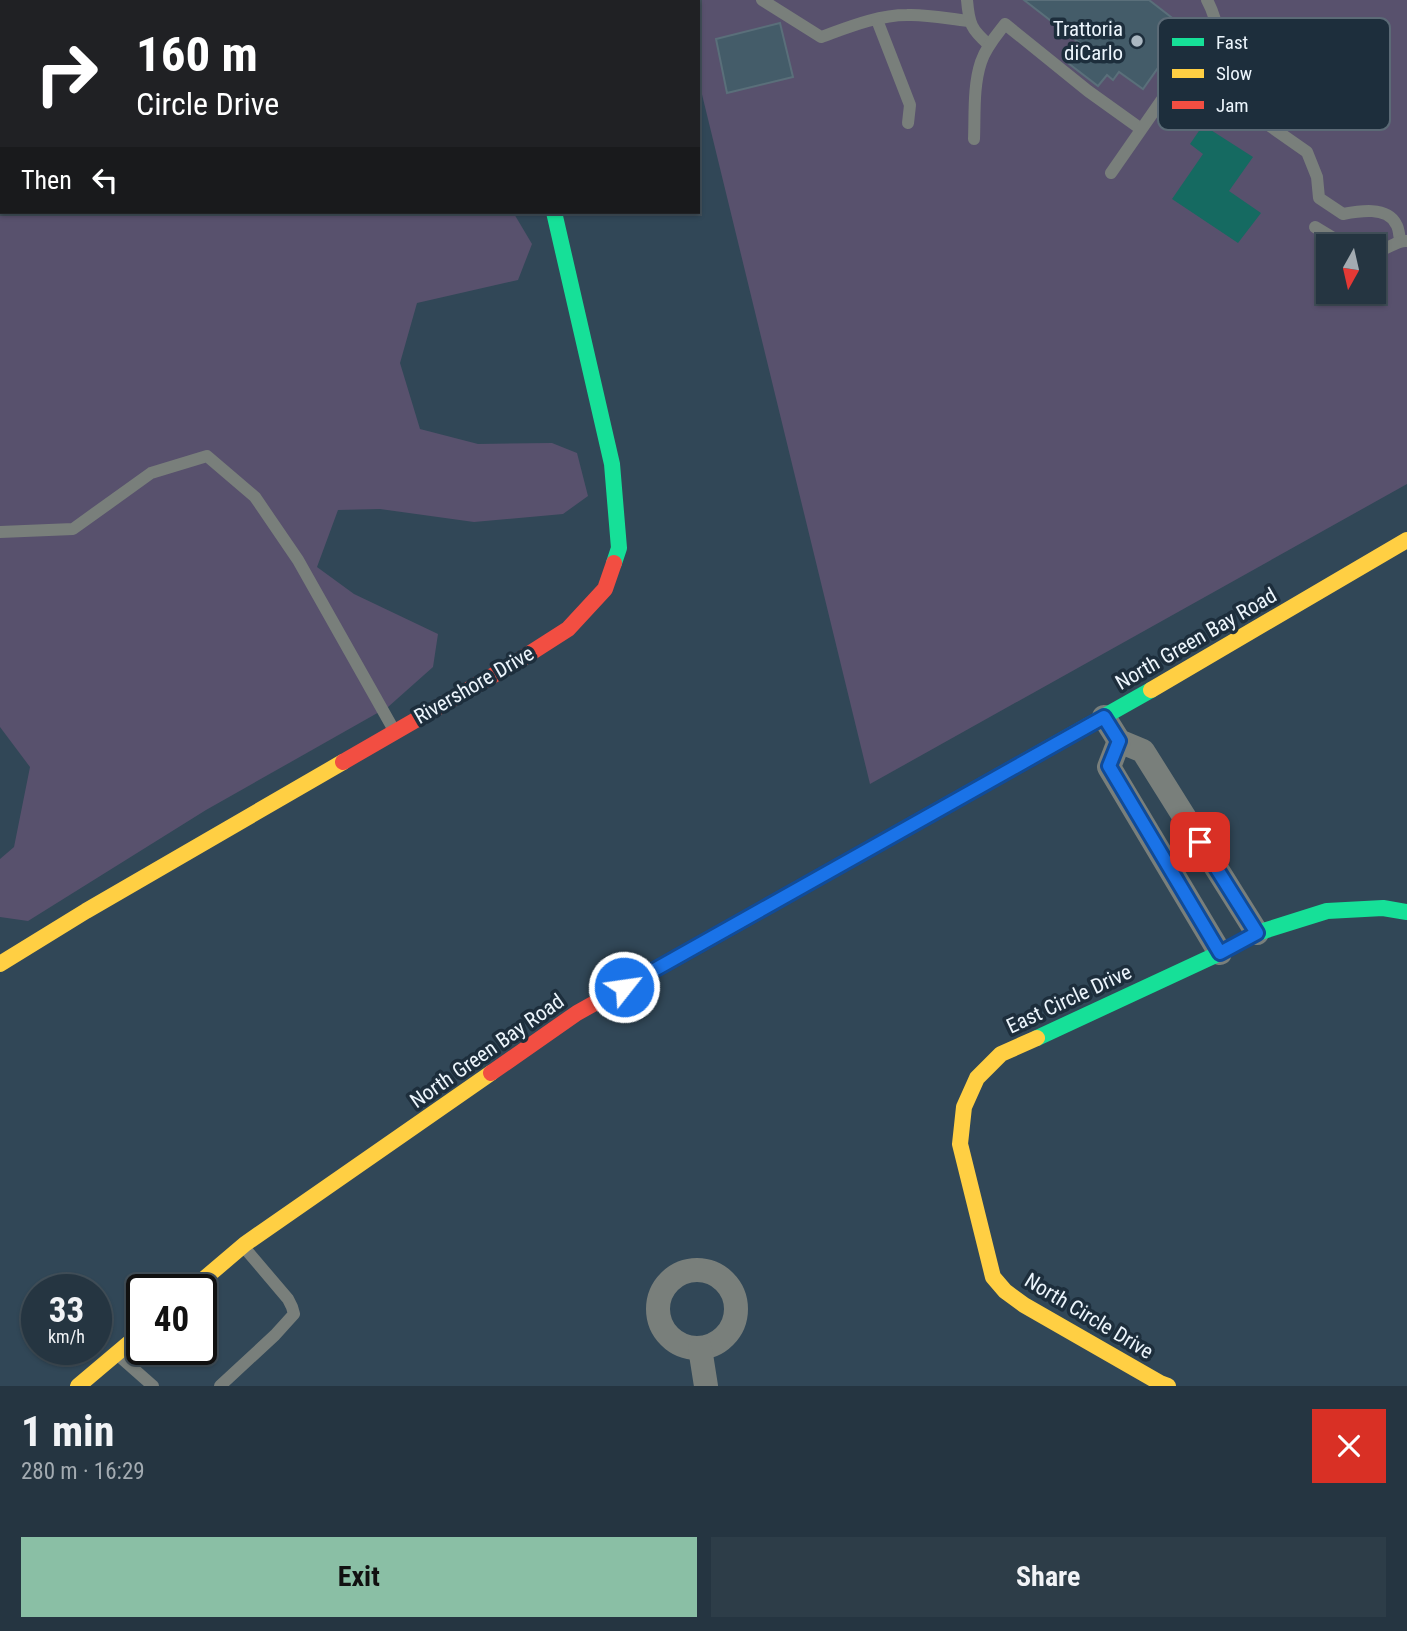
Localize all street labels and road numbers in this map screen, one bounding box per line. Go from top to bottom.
street label: North Green Bay Road [1111,583,1281,695]
street label: Rivershore Drive [410,641,538,729]
street label: East Circle Drive [1003,960,1135,1038]
street label: North Green Bay Road [406,989,568,1113]
street label: North Circle Drive [1020,1268,1158,1364]

